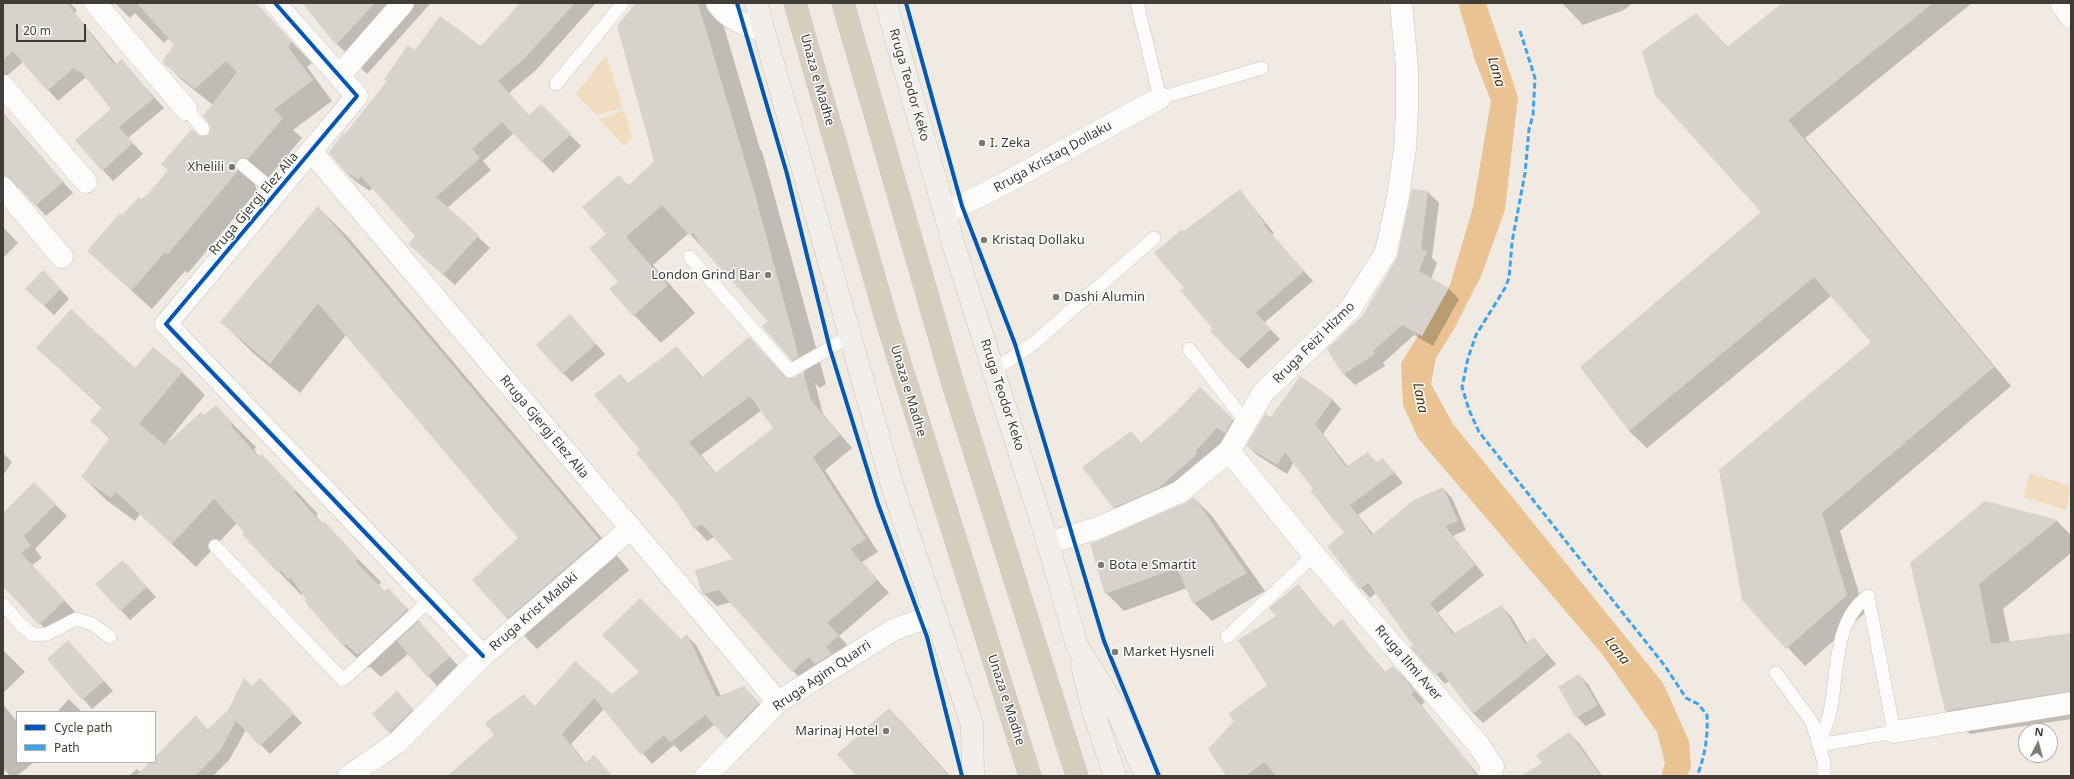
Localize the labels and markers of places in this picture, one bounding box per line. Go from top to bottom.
place label: I. Zeka [990,135,1030,151]
marker: I. Zeka [977,138,987,148]
place label: Xhelili [188,159,224,175]
marker: Xhelili [227,162,237,172]
place label: Kristaq Dollaku [992,232,1085,248]
marker: Kristaq Dollaku [979,235,989,245]
place label: London Grind Bar [651,267,760,283]
marker: London Grind Bar [763,270,773,280]
place label: Dashi Alumin [1064,289,1145,305]
marker: Dashi Alumin [1051,292,1061,302]
place label: Bota e Smartit [1109,557,1196,573]
marker: Bota e Smartit [1096,560,1106,570]
place label: Market Hysneli [1123,644,1214,660]
marker: Market Hysneli [1110,647,1120,657]
place label: Marinaj Hotel [795,723,878,739]
marker: Marinaj Hotel [881,726,891,736]

